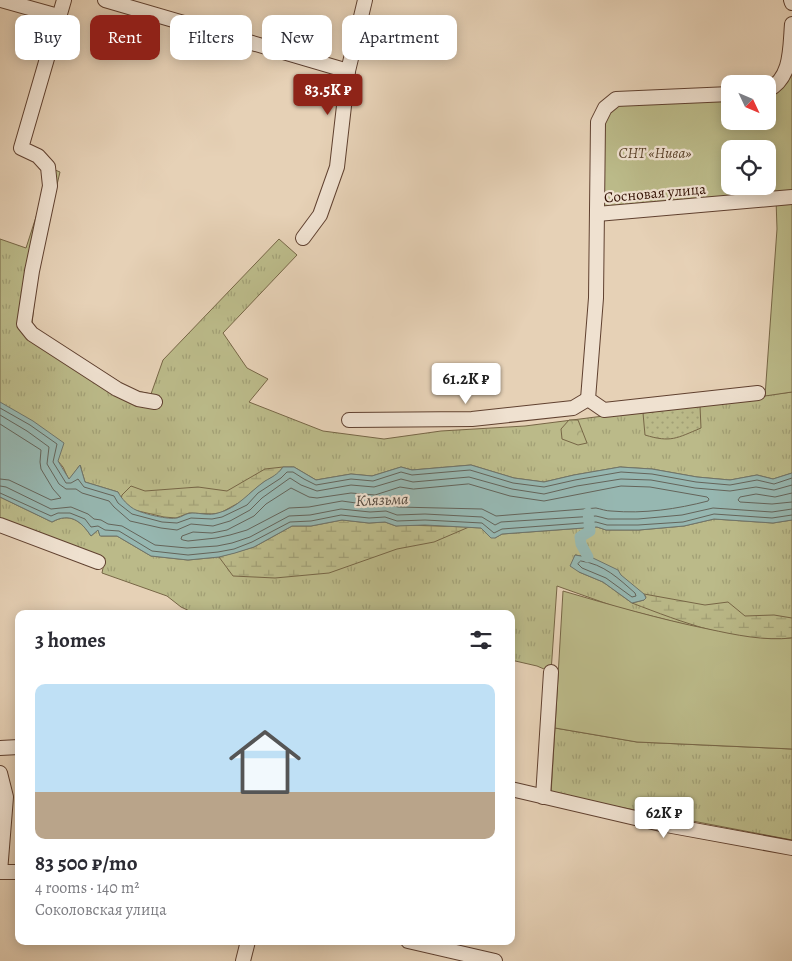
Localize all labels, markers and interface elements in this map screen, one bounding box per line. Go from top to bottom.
chip: Buy [15,15,80,60]
chip: Rent [90,15,160,60]
chip: Filters [170,15,252,60]
chip: New [262,15,332,60]
chip: Apartment [342,15,457,60]
pin: 83.5K ₽ [282,74,374,116]
north arrow [721,75,776,130]
map controls [721,75,776,195]
text: 83.5K ₽ [304,79,352,101]
button: locate [721,140,776,195]
park label: СНТ «Нива» [618,143,692,163]
street label: Сосновая улица [603,179,707,207]
pin: 61.2K ₽ [420,362,512,405]
text: 61.2K ₽ [443,368,489,390]
water label: Клязьма [355,488,409,512]
text: 3 homes [35,626,106,654]
icon: filters [467,626,495,654]
icon: home [220,717,310,807]
pin: 62K ₽ [629,796,699,839]
text: 62K ₽ [646,802,682,824]
text: 83 500 ₽/mo [35,849,138,877]
text: 4 rooms · 140 m² [35,877,140,899]
text: Соколовская улица [35,899,167,921]

